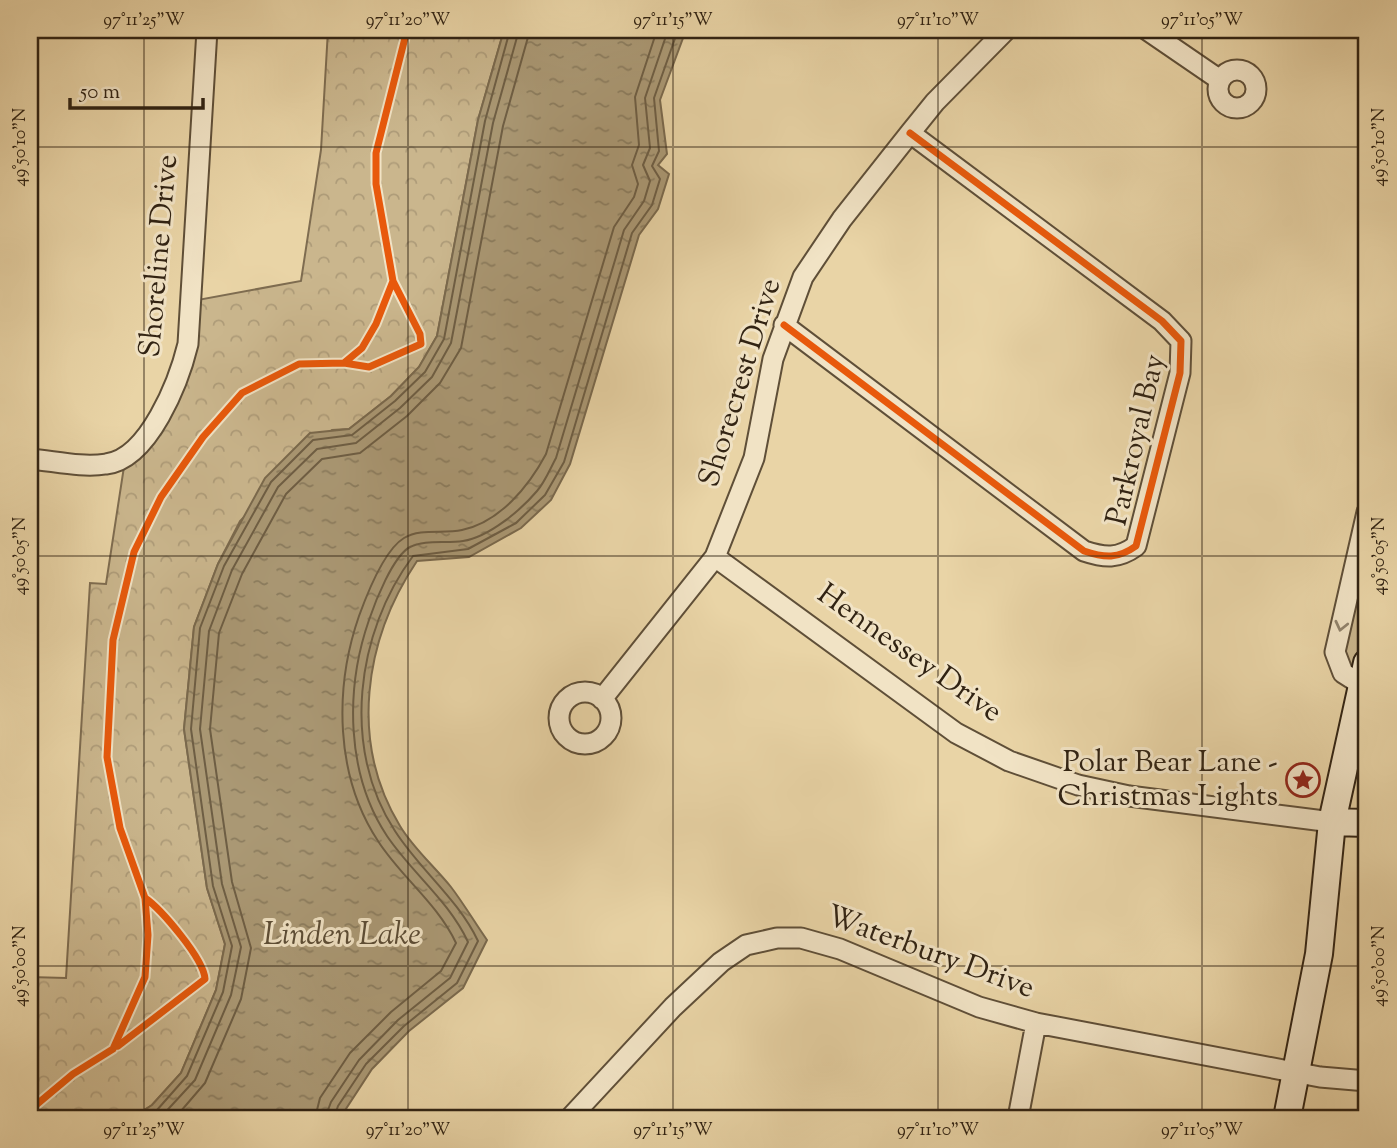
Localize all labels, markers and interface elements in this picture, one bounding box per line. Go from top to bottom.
text: 97°11'25"W [103,8,185,34]
text: 97°11'20"W [366,8,450,34]
text: 97°11'15"W [633,8,713,34]
text: 97°11'10"W [897,8,979,34]
text: 97°11'05"W [1161,8,1243,34]
scale bar [70,66,203,110]
text: 50 m [79,78,120,108]
text: 49°50'10"N [8,108,34,186]
text: 49°50'10"N [1367,108,1393,186]
street label: Shoreline Drive [130,153,190,359]
street label: Shorecrest Drive [689,273,793,493]
street label: Parkroyal Bay [1096,350,1178,530]
text: 49°50'05"N [8,517,34,595]
text: 49°50'05"N [1367,517,1393,595]
street label: Hennessey Drive [808,574,1010,734]
one-way arrow [1335,620,1349,632]
place label: Polar Bear Lane - Christmas Lights [1057,742,1278,819]
place icon: Polar Bear Lane - Christmas Lights [1284,761,1322,799]
street label: Waterbury Drive [820,895,1040,1011]
water label: Linden Lake [263,913,421,959]
text: 49°50'00"N [8,925,34,1007]
text: 49°50'00"N [1367,925,1393,1007]
text: 97°11'25"W [103,1118,185,1144]
text: 97°11'20"W [366,1118,450,1144]
text: 97°11'15"W [633,1118,713,1144]
text: 97°11'10"W [897,1118,979,1144]
text: 97°11'05"W [1161,1118,1243,1144]

